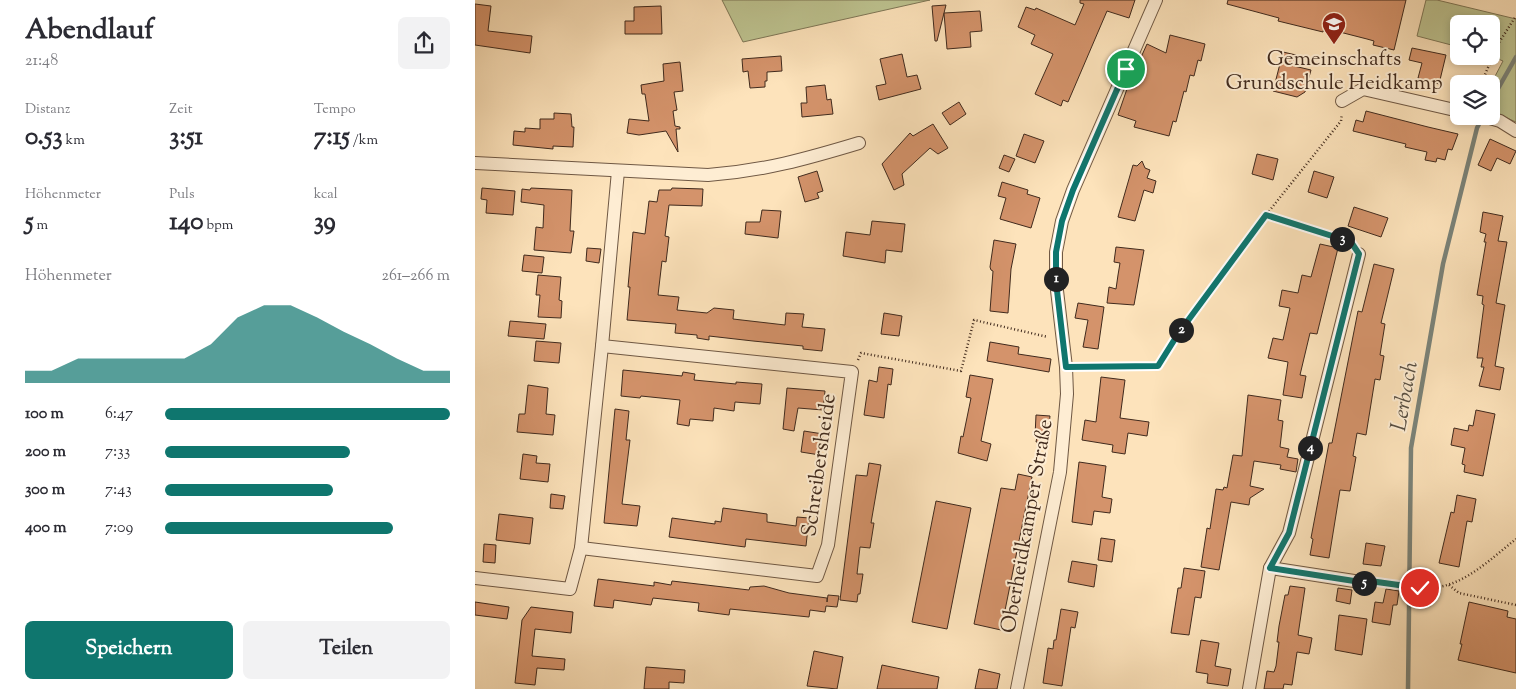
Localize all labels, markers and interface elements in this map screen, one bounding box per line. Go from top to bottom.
text: Abendlauf [25,11,154,51]
school or university icon: Gemeinschafts Grundschule Heidkamp [1321,11,1347,45]
map controls [1450,15,1500,125]
button: locate [1450,15,1500,65]
button: share [398,17,450,69]
place label: Gemeinschafts Grundschule Heidkamp [1225,45,1443,99]
pin [1105,48,1147,90]
text: 21:48 [25,50,58,73]
icon: arrive [1112,55,1140,83]
button: layers [1450,75,1500,125]
text: Distanz [25,100,70,120]
text: Zeit [169,100,192,120]
text: Tempo [314,100,356,120]
text: 0.53 [25,120,63,156]
text: 3:51 [169,120,203,156]
text: 7:15 [314,120,350,156]
text: km [63,131,85,151]
text: /km [350,131,378,151]
text: Höhenmeter [25,185,101,205]
text: Puls [169,185,195,205]
text: kcal [314,185,338,205]
text: 5 [25,205,34,241]
text: 140 [169,205,203,241]
text: 39 [314,205,336,241]
text: m [34,216,48,236]
text: bpm [203,216,233,236]
pin: 3 [1329,226,1355,252]
text: 3 [1340,229,1345,249]
text: Höhenmeter [25,265,112,288]
text: 261–266 m [382,265,450,288]
pin: 1 [1043,266,1069,292]
text: 1 [1054,269,1059,289]
pin: 2 [1169,318,1193,342]
text: 2 [1178,320,1185,340]
water label: Lerbach [1384,359,1428,434]
street label: Schreibersheide [795,392,845,539]
text: 100 m [25,403,64,426]
text: 6:47 [105,403,133,426]
street label: Oberheidkamper Straße [994,417,1062,636]
pin: 4 [1297,436,1323,460]
text: 4 [1307,438,1314,458]
text: 200 m [25,441,66,464]
text: 7:33 [105,441,130,464]
text: 300 m [25,479,65,502]
text: 7:43 [105,479,132,502]
text: 400 m [25,517,67,540]
text: 7:09 [105,517,133,540]
pin [1399,567,1441,609]
pin: 5 [1351,570,1377,596]
text: 5 [1362,573,1367,593]
icon: check [1406,574,1434,602]
button: Speichern [25,621,233,679]
button: Teilen [243,621,450,679]

